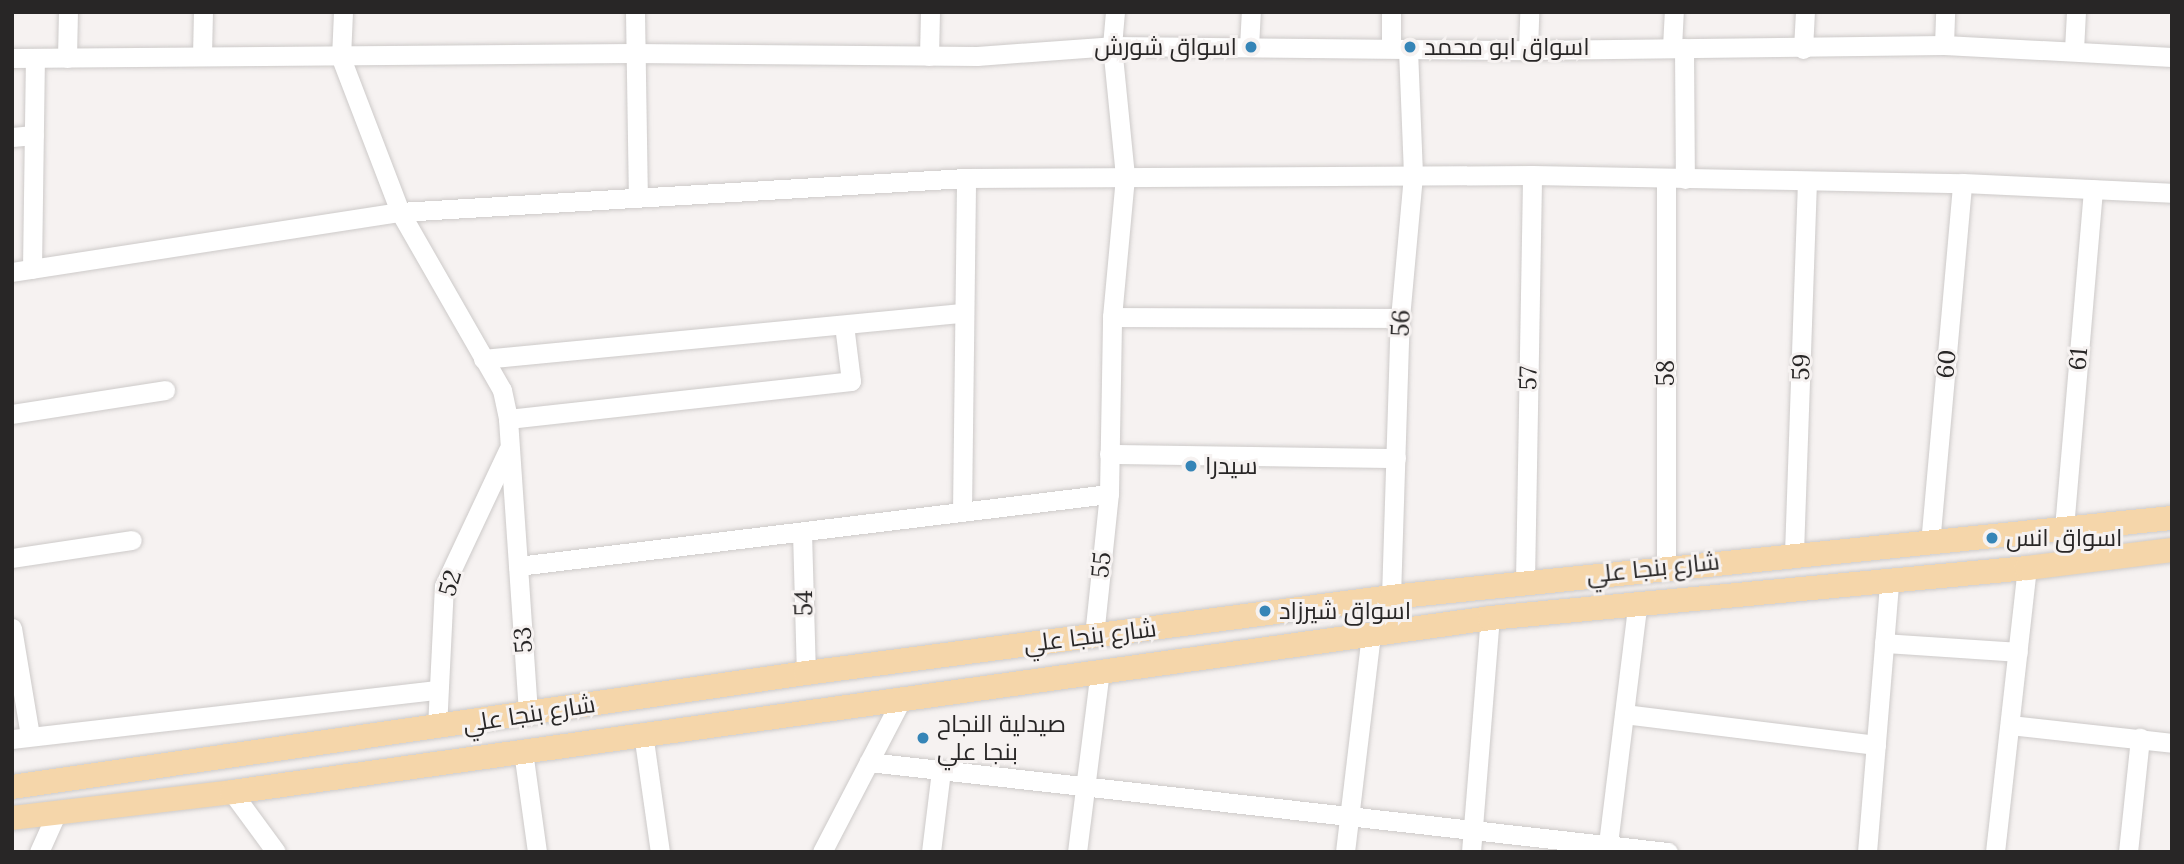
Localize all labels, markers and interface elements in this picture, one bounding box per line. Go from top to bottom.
place label: اسواق شورش [1094,33,1237,61]
place label: اسواق ابو محمد [1424,33,1590,61]
marker: اسواق شورش [1243,39,1259,55]
marker: اسواق ابو محمد [1402,39,1418,55]
street label: 56 [1386,309,1416,337]
street label: 61 [2063,346,2093,372]
street label: 60 [1930,348,1962,380]
street label: 59 [1786,353,1816,381]
street label: 58 [1652,360,1680,386]
street label: 57 [1513,366,1543,390]
place label: سيدرا [1205,452,1258,480]
marker: سيدرا [1183,458,1199,474]
place label: اسواق انس [2006,524,2122,552]
marker: اسواق انس [1984,530,2000,546]
street label: شارع بنجا علي [1585,547,1721,589]
street label: 55 [1085,550,1117,580]
street label: 52 [432,566,468,600]
street label: 54 [789,590,819,616]
place label: اسواق شيرزاد [1279,597,1411,625]
marker: اسواق شيرزاد [1257,603,1273,619]
street label: شارع بنجا علي [1022,614,1158,658]
street label: 53 [508,626,538,654]
street label: شارع بنجا علي [461,689,597,739]
place label: صيدلية النجاح بنجا علي [937,710,1066,766]
marker: صيدلية النجاح بنجا علي [915,730,931,746]

